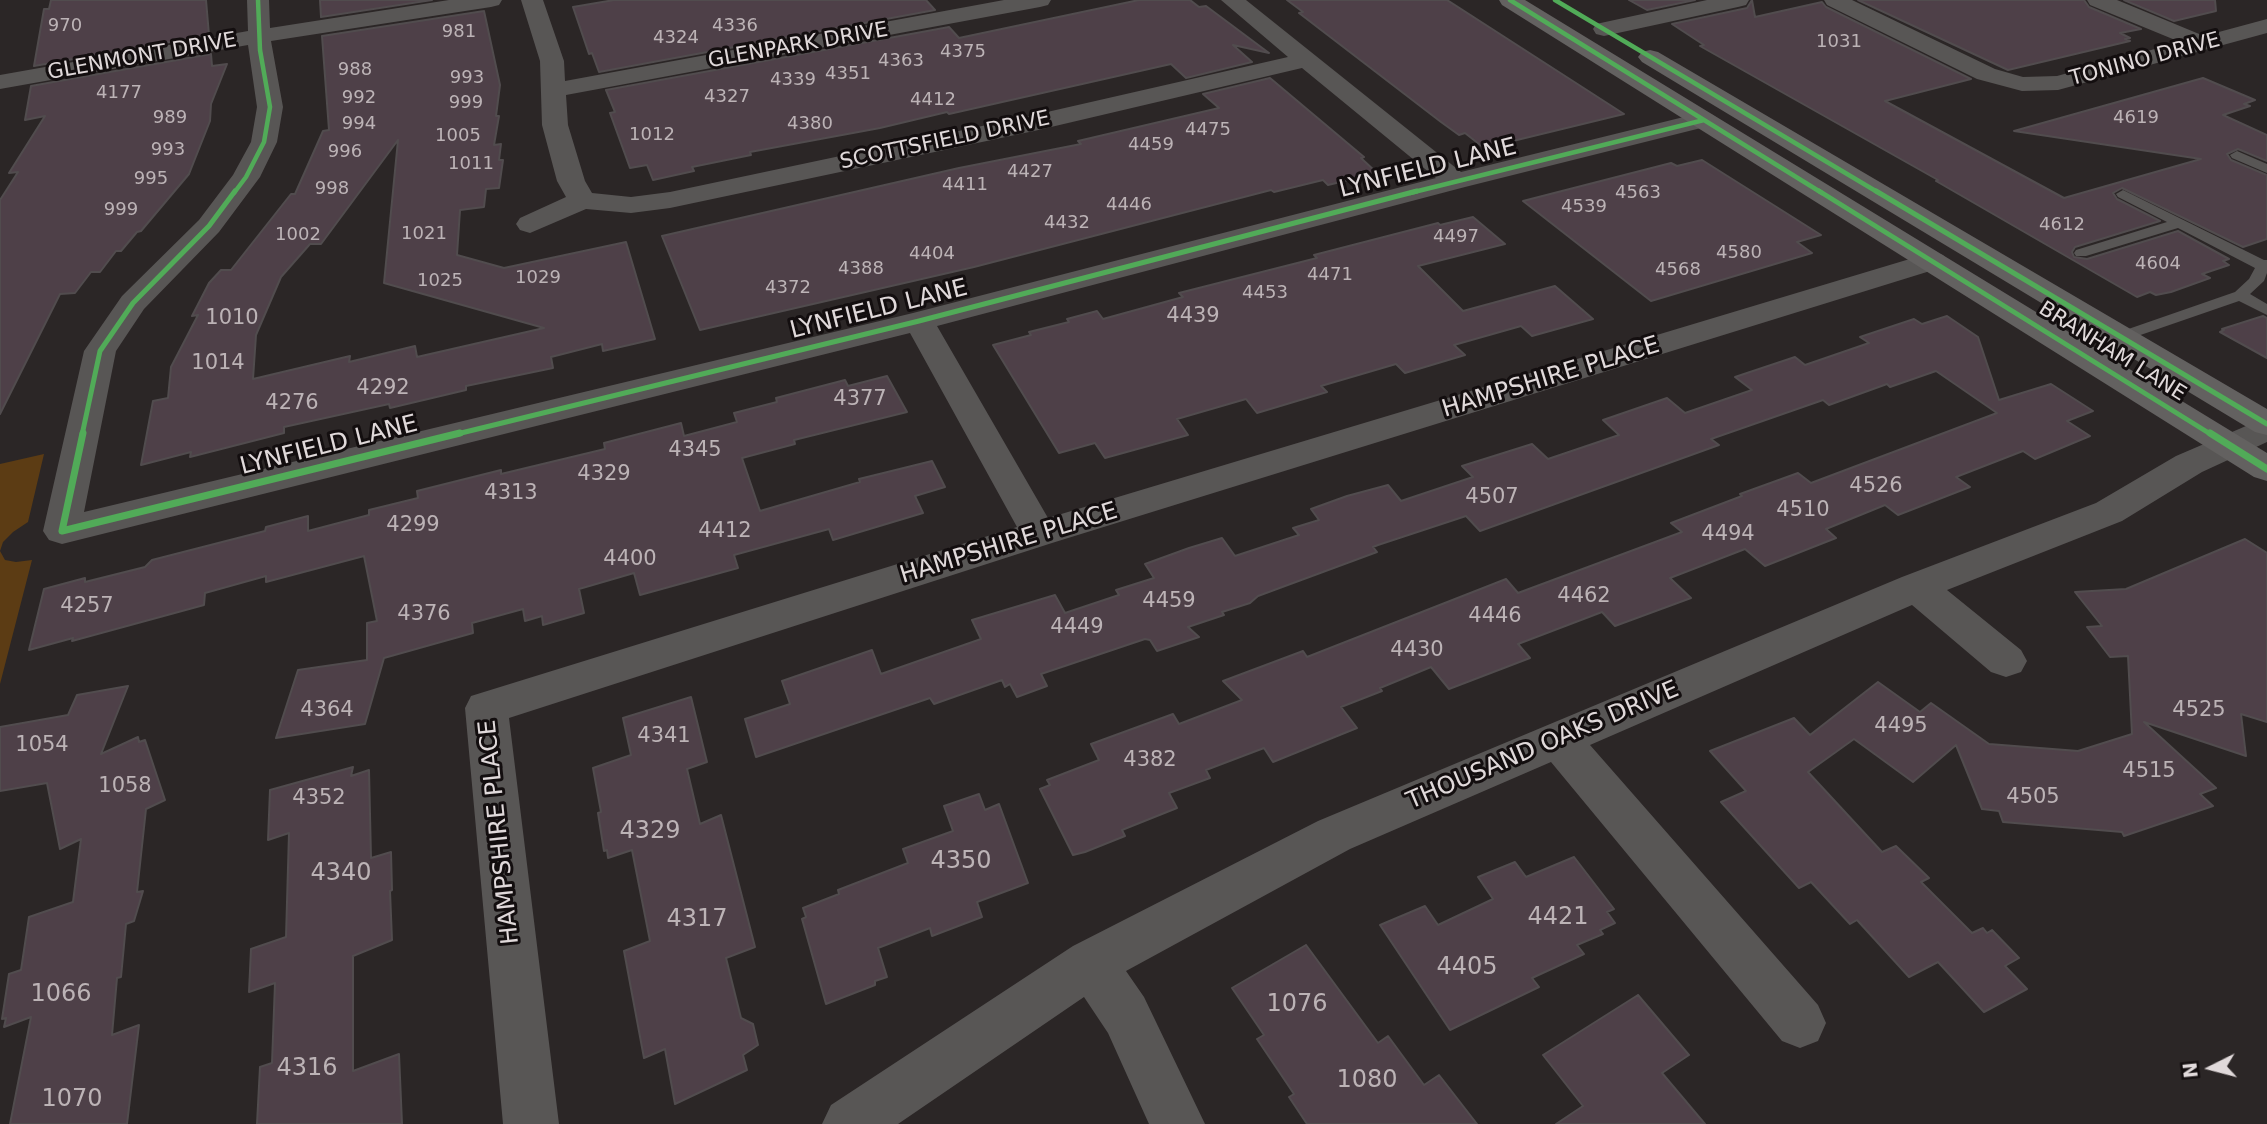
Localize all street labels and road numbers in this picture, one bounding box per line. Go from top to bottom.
street label: GLENPARK DRIVE [706,18,890,74]
street label: GLENMONT DRIVE [46,28,238,86]
street label: TONINO DRIVE [2067,28,2223,92]
street label: SCOTTSFIELD DRIVE [838,106,1052,176]
street label: LYNFIELD LANE [1336,133,1520,205]
street label: LYNFIELD LANE [787,274,971,346]
street label: BRANHAM LANE [2034,297,2190,407]
street label: HAMPSHIRE PLACE [1439,331,1663,425]
street label: LYNFIELD LANE [237,410,421,482]
street label: HAMPSHIRE PLACE [897,497,1121,591]
street label: THOUSAND OAKS DRIVE [1403,676,1683,816]
street label: HAMPSHIRE PLACE [474,718,526,946]

